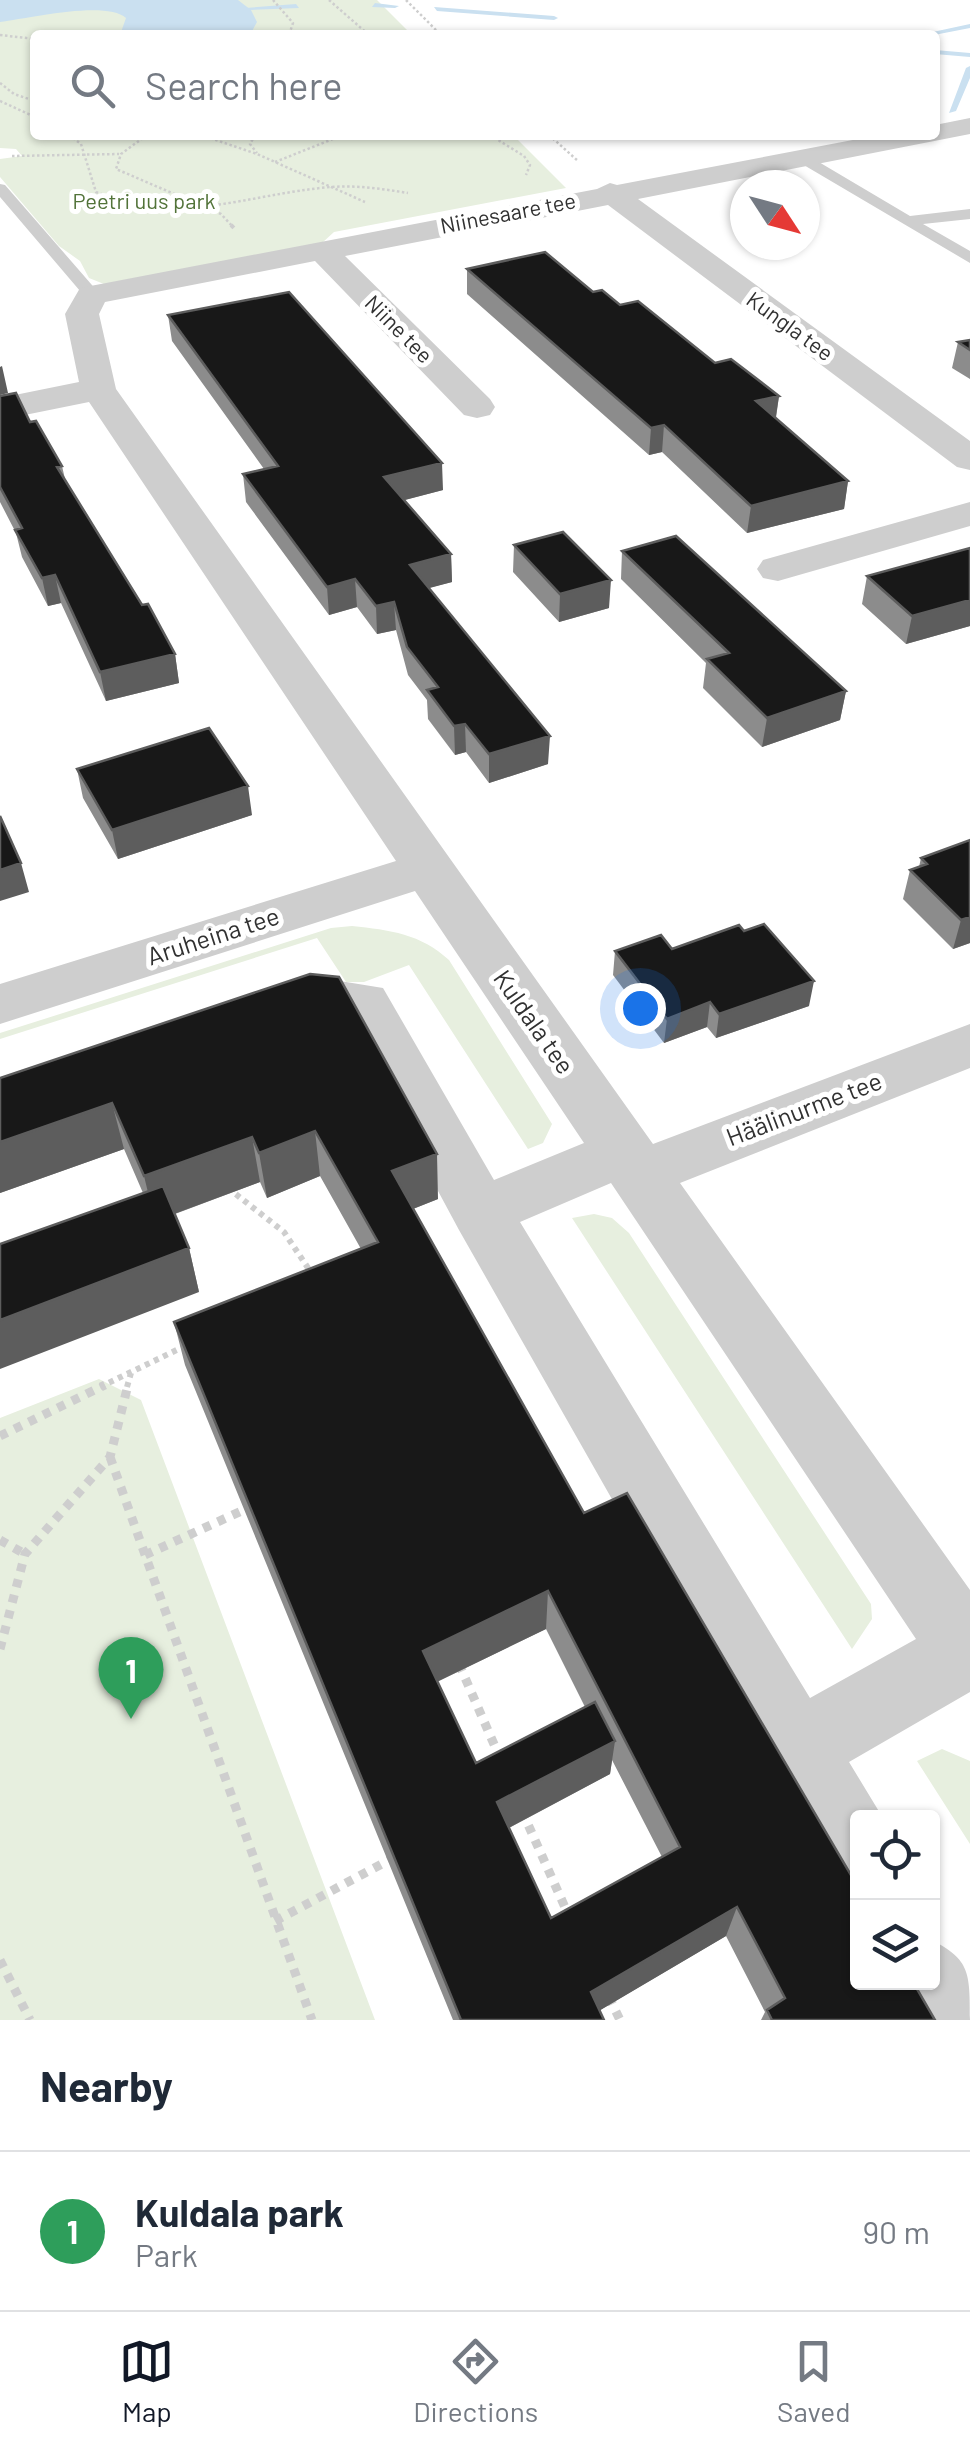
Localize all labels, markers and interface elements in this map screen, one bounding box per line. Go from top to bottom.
search box [30,30,940,140]
icon: search [65,58,120,113]
text: Search here [145,62,343,108]
north arrow [730,170,820,260]
street label: Niinesaare tee [438,186,578,238]
park label: Peetri uus park [73,187,215,213]
street label: Kungla tee [742,285,839,365]
street label: Niine tee [360,289,439,368]
street label: Aruheina tee [143,900,283,971]
street label: Kuldala tee [488,964,581,1079]
your location [615,983,666,1034]
street label: Häälinurme tee [722,1065,886,1151]
pin: 1 [98,1636,164,1719]
map controls [850,1810,940,1990]
button: locate [850,1810,940,1900]
button: layers [850,1900,940,1990]
text: Nearby [40,2060,173,2110]
text: Kuldala park [135,2189,344,2235]
text: 1 [67,2212,78,2250]
text: 90 m [862,2212,930,2250]
text: Park [135,2235,198,2273]
tab: Map [119,2334,174,2428]
tab: Directions [413,2334,538,2428]
tab: Saved [777,2334,851,2428]

